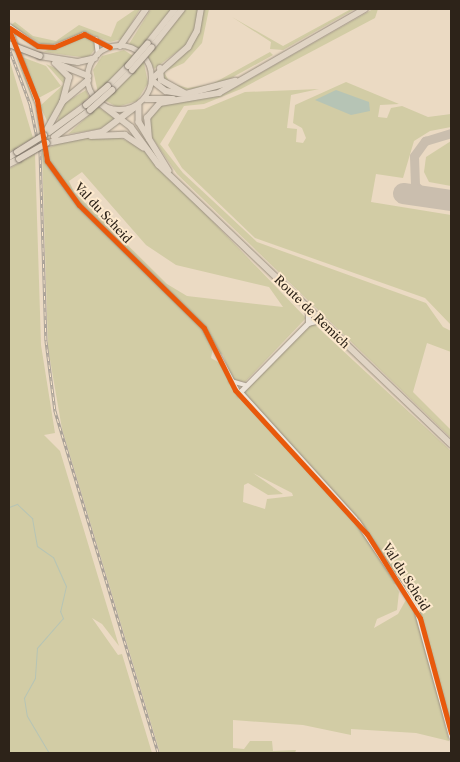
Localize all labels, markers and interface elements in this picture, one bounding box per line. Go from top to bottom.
street label: Val du Scheid [71,180,135,246]
street label: Route de Remich [271,272,353,352]
street label: Val du Scheid [379,540,433,614]

